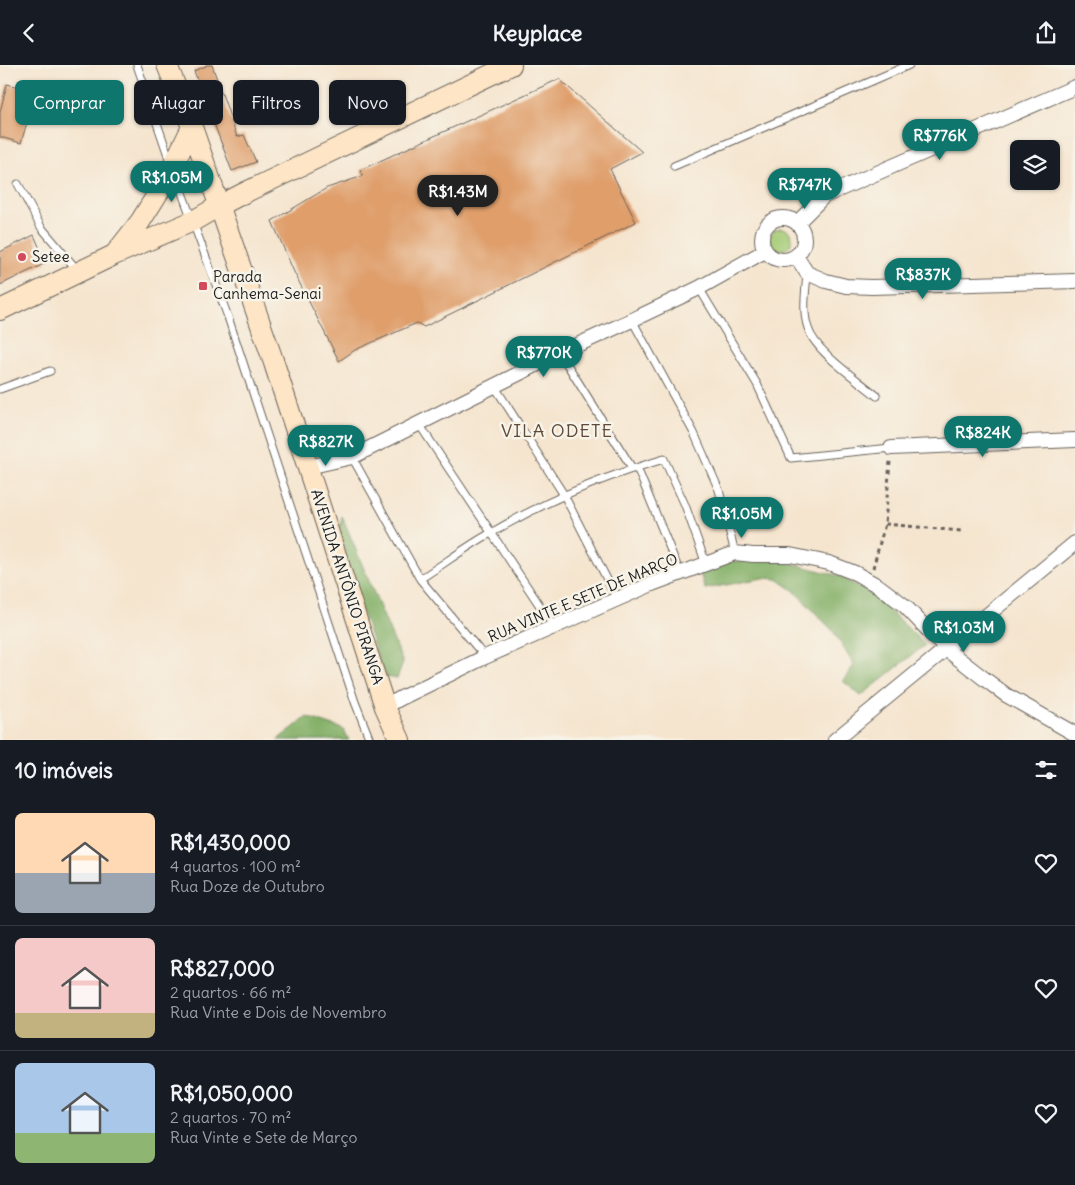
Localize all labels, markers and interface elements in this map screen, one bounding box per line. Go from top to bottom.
icon: back [15,19,43,47]
text: Keyplace [493,19,582,47]
icon: share [1032,19,1060,47]
chip: Comprar [15,80,124,125]
chip: Alugar [134,80,223,125]
chip: Filtros [233,80,319,125]
chip: Novo [329,80,406,125]
pin: R$776K [899,119,981,161]
text: R$776K [913,125,967,145]
map controls [1010,140,1060,190]
button: layers [1010,140,1060,190]
pin: R$1.05M [126,161,218,203]
text: R$1.05M [141,167,203,187]
pin: R$747K [764,167,846,210]
text: R$747K [778,174,832,194]
pin: R$1.43M [412,175,504,217]
text: R$1.43M [428,181,488,201]
place label: Setee [32,247,70,266]
marker: Setee [16,251,28,263]
pin: R$837K [882,257,964,300]
text: R$837K [895,264,951,284]
place label: Parada Canhema-Senai [213,267,321,303]
marker: Parada Canhema-Senai [197,280,209,292]
pin: R$770K [503,335,585,378]
text: R$770K [516,342,572,362]
pin: R$824K [942,415,1024,458]
district label: VILA ODETE [501,419,613,442]
text: R$824K [955,422,1011,442]
pin: R$827K [285,425,367,467]
text: R$827K [299,431,353,451]
street label: AVENIDA ANTÔNIO PIRANGA [307,486,389,687]
pin: R$1.05M [696,497,788,539]
text: R$1.05M [711,503,773,523]
street label: RUA VINTE E SETE DE MARÇO [485,549,681,646]
pin: R$1.03M [918,611,1010,653]
text: R$1.03M [933,617,995,637]
icon: filters [1032,756,1060,784]
text: 10 imóveis [15,757,113,784]
text: R$1,430,000 [170,829,291,856]
icon: home [55,833,115,893]
icon: heart [1032,849,1060,877]
text: 4 quartos · 100 m² [170,856,301,876]
text: Rua Doze de Outubro [170,876,325,896]
text: R$827,000 [170,955,275,982]
icon: home [55,958,115,1018]
icon: heart [1032,974,1060,1002]
text: 2 quartos · 66 m² [170,982,292,1002]
text: Rua Vinte e Dois de Novembro [170,1002,386,1022]
text: R$1,050,000 [170,1080,293,1107]
icon: home [55,1083,115,1143]
icon: heart [1032,1099,1060,1127]
text: 2 quartos · 70 m² [170,1107,291,1127]
text: Rua Vinte e Sete de Março [170,1127,357,1147]

